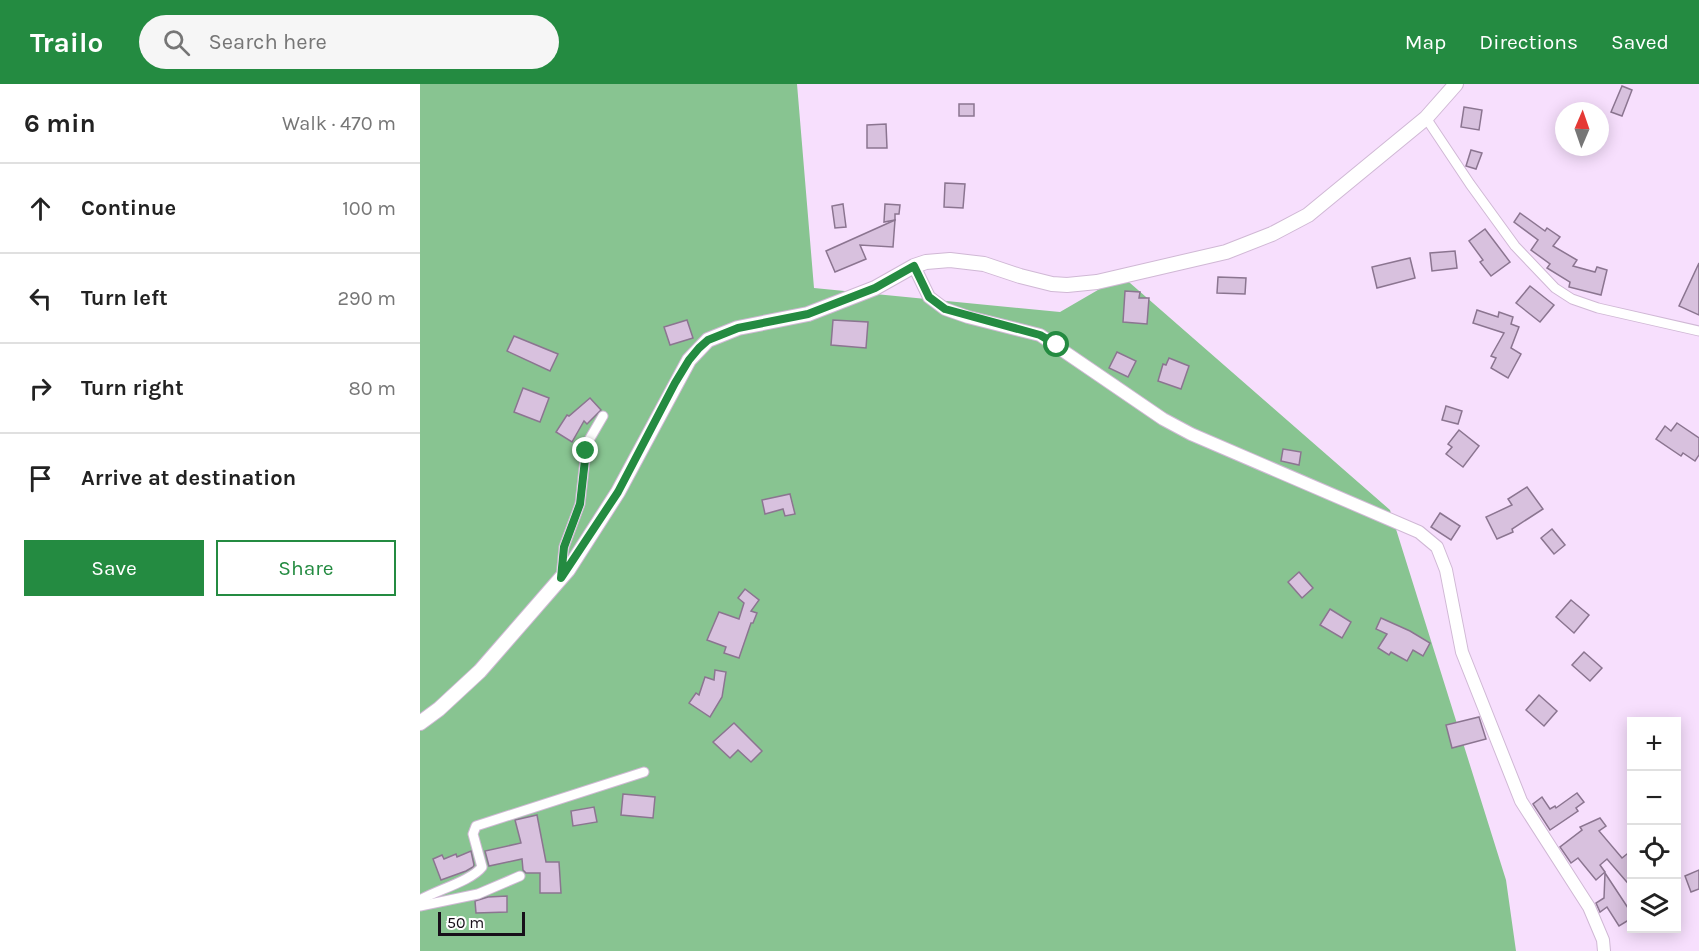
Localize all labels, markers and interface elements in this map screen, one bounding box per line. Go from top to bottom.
search box [139,15,559,69]
text: Trailo [30,26,103,59]
icon: search [160,26,193,59]
text: Search here [208,29,327,55]
text: Map [1405,30,1446,54]
text: Directions [1479,30,1578,54]
text: Saved [1611,30,1669,54]
north arrow [1555,102,1609,156]
text: 6 min [24,108,96,139]
text: Walk · 470 m [282,112,396,135]
icon: ahead [24,192,57,225]
text: Continue [81,195,176,221]
text: 100 m [342,197,396,220]
icon: left [24,282,57,315]
text: Turn left [81,285,168,311]
text: 290 m [337,287,396,310]
route start [1043,331,1069,357]
icon: right [24,372,57,405]
text: Turn right [81,375,184,401]
text: 80 m [348,377,396,400]
route end [572,437,598,463]
icon: arrive [24,462,57,495]
text: Arrive at destination [81,465,296,491]
button: Save [24,540,204,596]
button: Share [216,540,396,596]
map controls [1627,717,1681,933]
button: + [1627,717,1681,771]
button: − [1627,771,1681,825]
button: locate [1627,825,1681,879]
button: layers [1627,879,1681,933]
scale bar [438,909,525,936]
text: 50 m [447,913,484,932]

